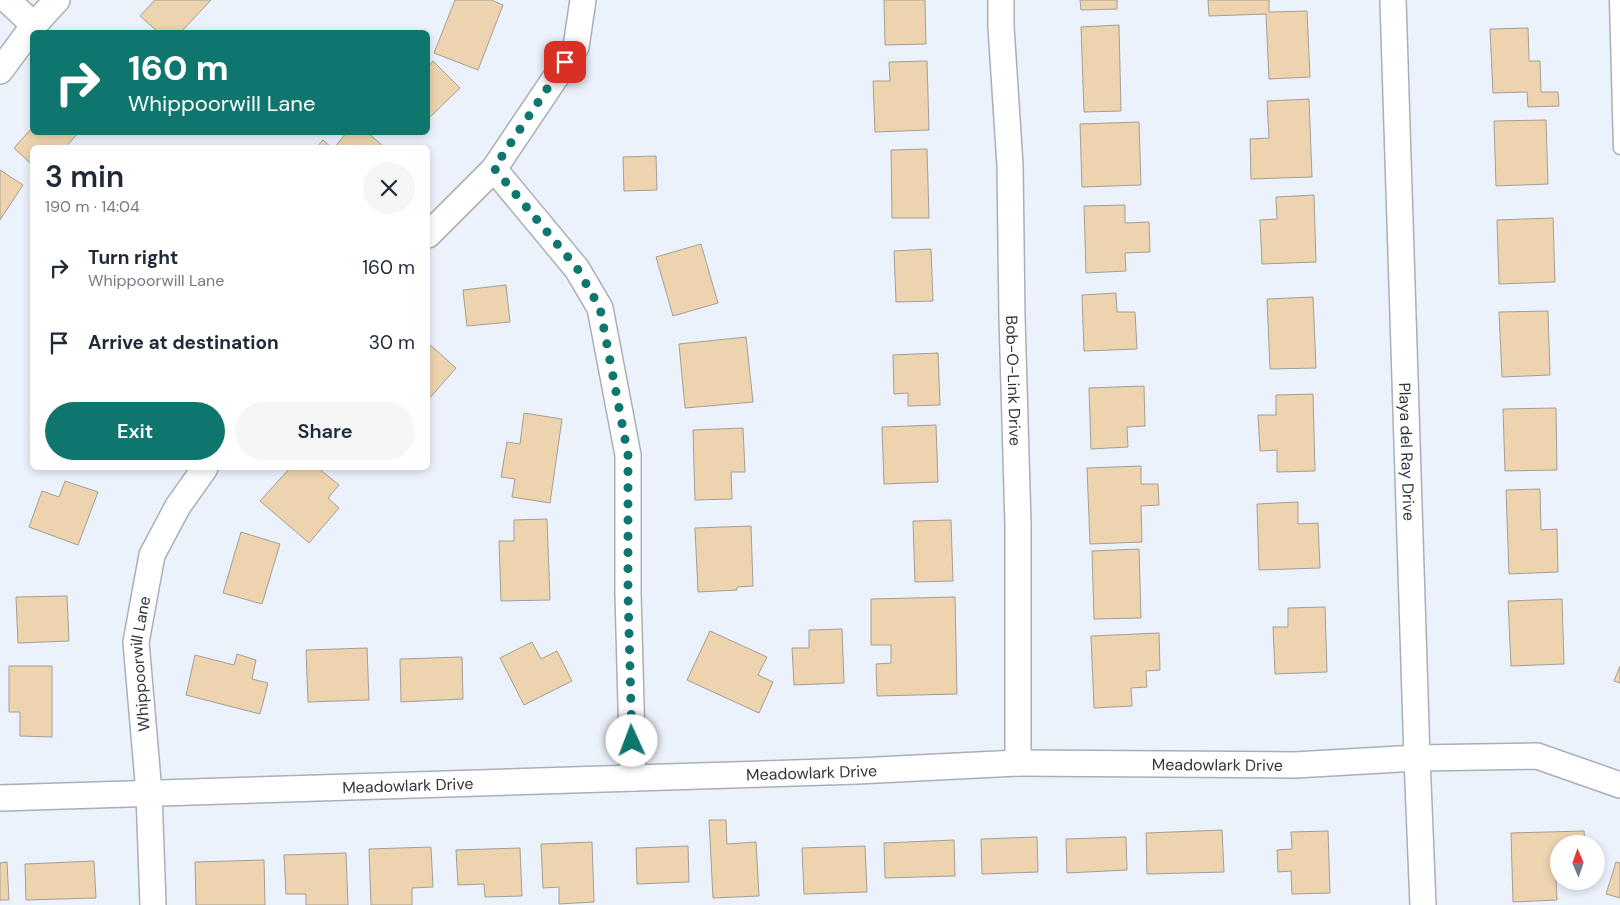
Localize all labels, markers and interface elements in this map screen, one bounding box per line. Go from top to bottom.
pin [544,41,586,83]
text: 160 m [128,45,229,91]
icon: arrive [551,48,579,76]
icon: right [45,50,110,115]
text: Whippoorwill Lane [128,89,315,118]
text: 3 min [45,157,124,196]
button: close [363,162,415,214]
text: 190 m · 14:04 [45,196,140,217]
text: Turn right [88,245,178,270]
icon: right [45,254,73,282]
text: 160 m [362,255,415,280]
text: Whippoorwill Lane [88,270,224,291]
street label: Bob-O-Link Drive [1001,315,1026,446]
icon: arrive [45,329,73,357]
text: Arrive at destination [88,330,279,355]
text: 30 m [369,330,415,355]
street label: Playa del Ray Drive [1395,382,1420,521]
button: Exit [45,402,225,460]
button: Share [235,402,415,460]
street label: Whippoorwill Lane [126,594,155,732]
position arrow [605,714,657,766]
street label: Meadowlark Drive [1152,753,1283,775]
street label: Meadowlark Drive [746,760,878,785]
street label: Meadowlark Drive [342,773,474,798]
north arrow [1550,835,1605,890]
map controls [1550,835,1605,890]

